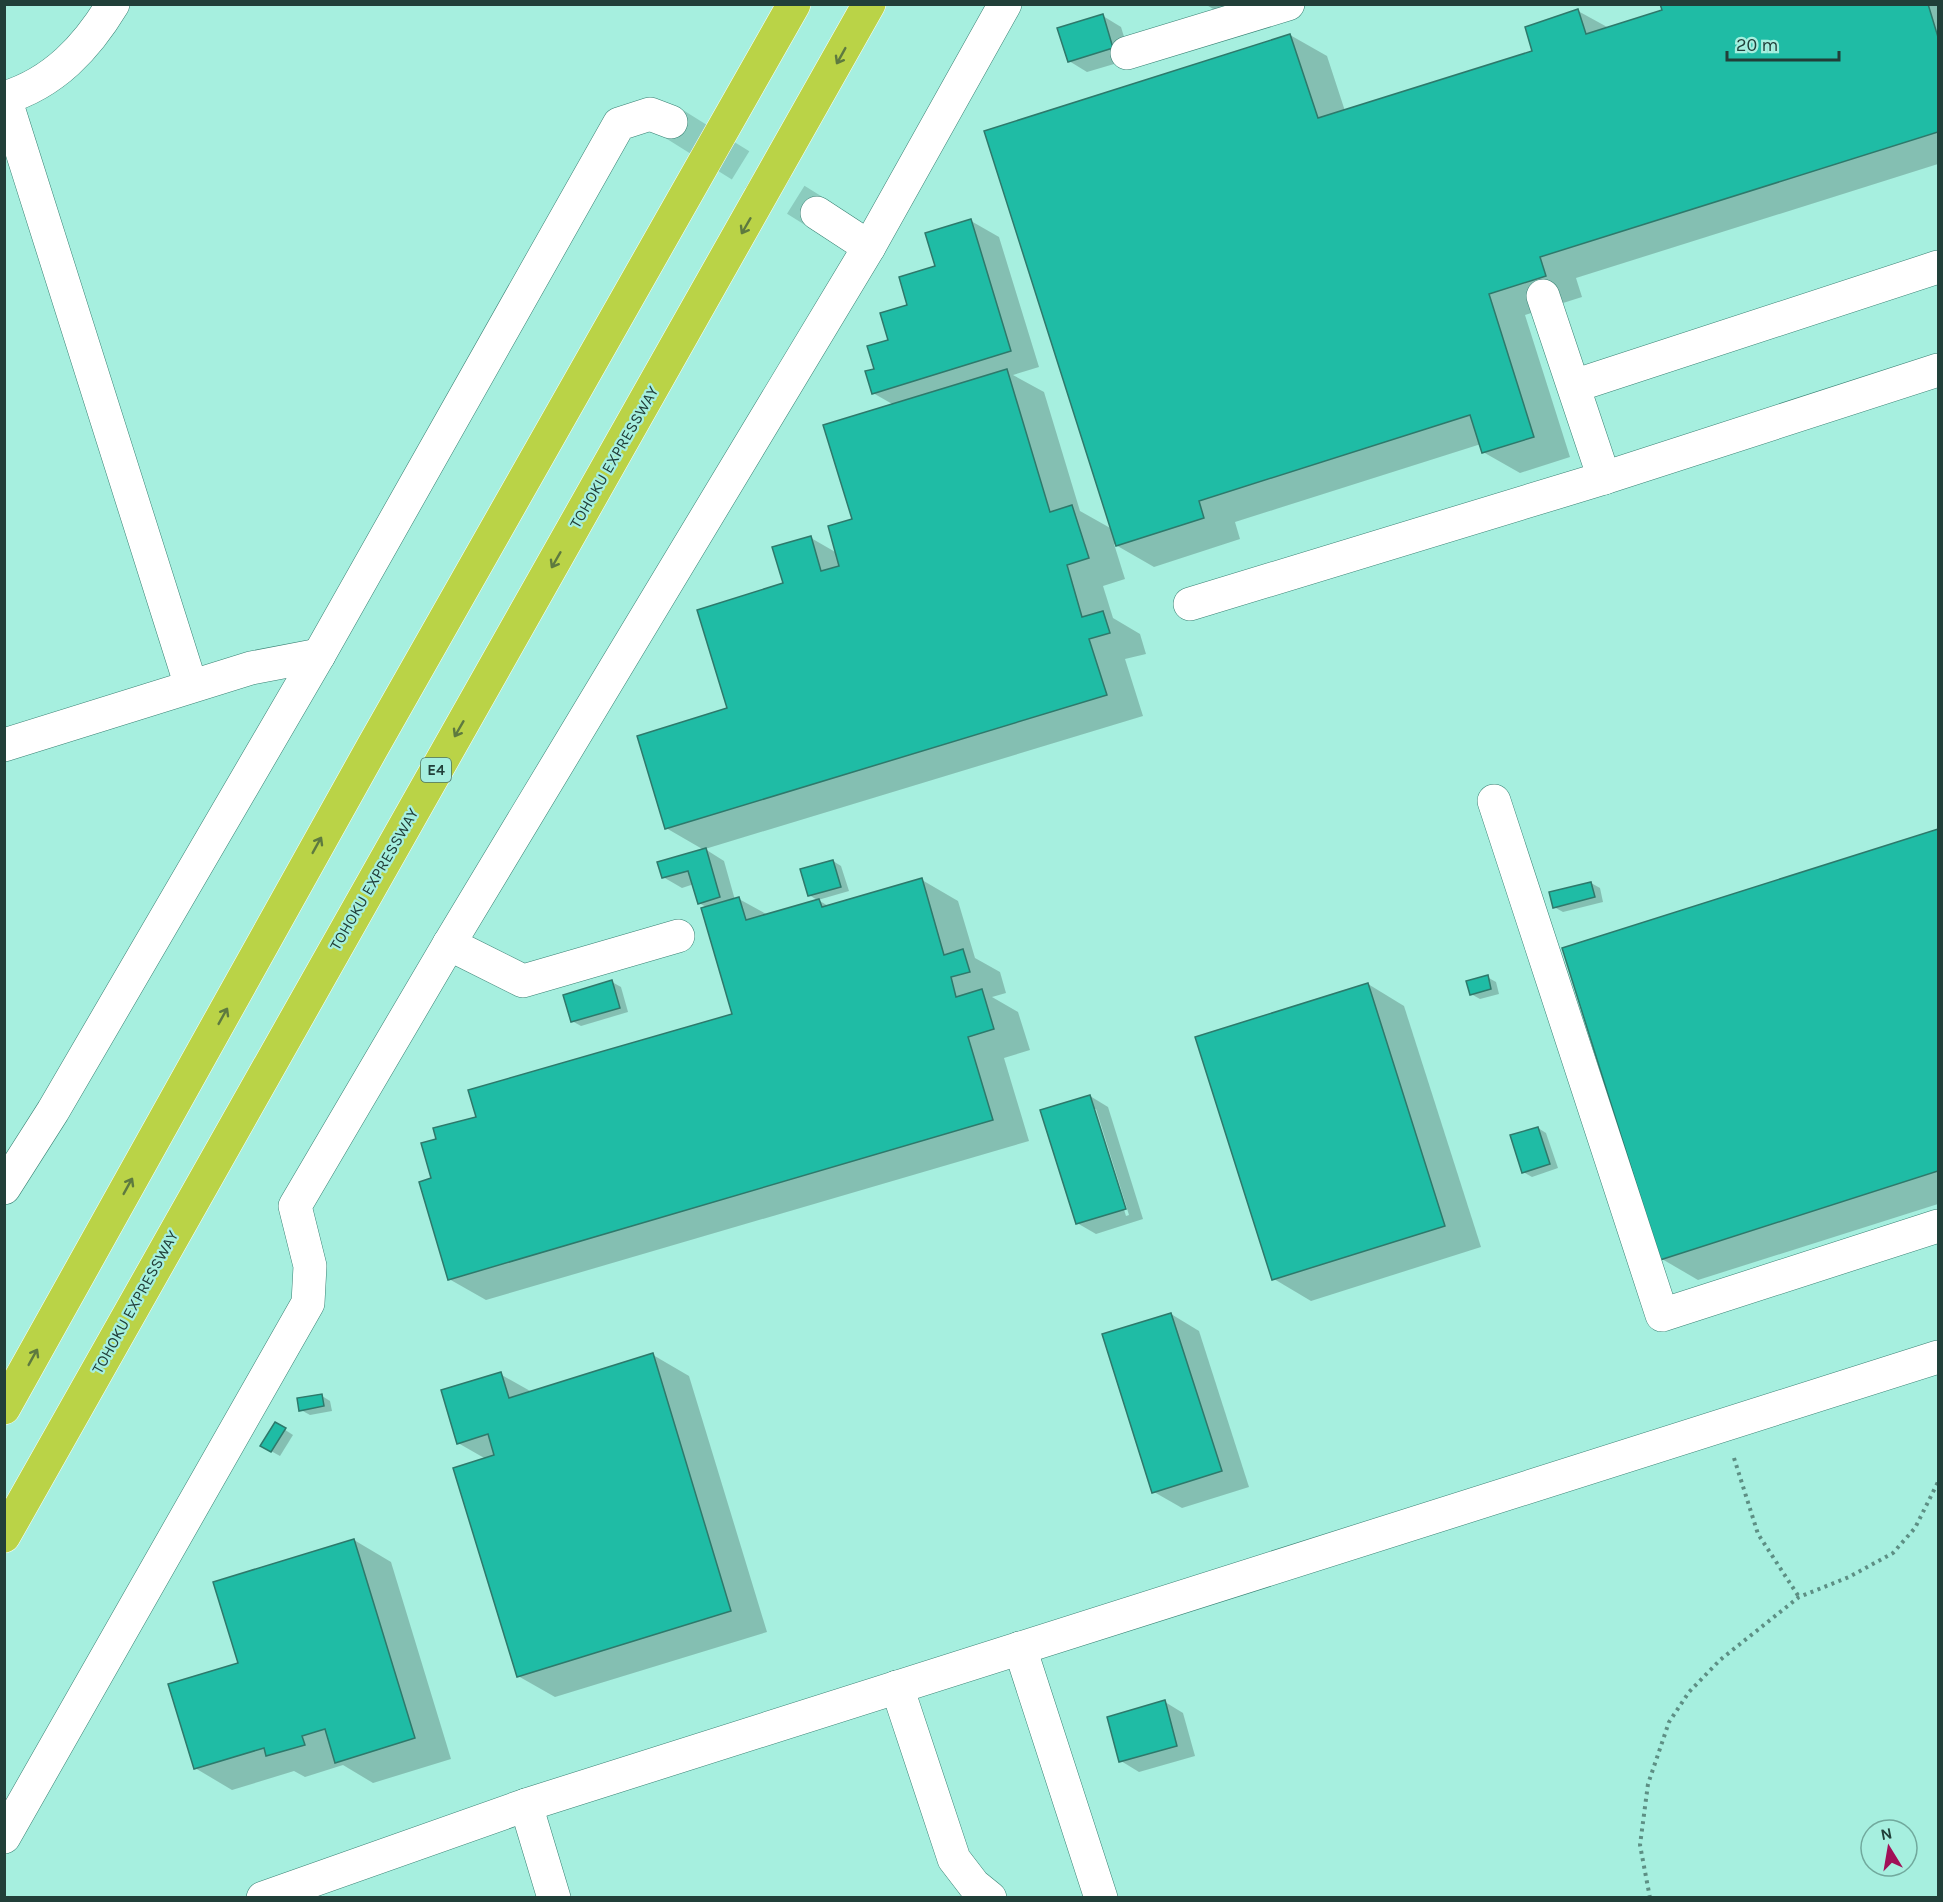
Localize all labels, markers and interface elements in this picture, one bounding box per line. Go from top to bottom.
scale bar [1727,24,1840,62]
text: 20 m [1736,34,1778,56]
one-way arrow [835,46,846,64]
one-way arrow [739,217,751,234]
street label: TOHOKU EXPRESSWAY [566,382,663,531]
one-way arrow [549,551,561,568]
one-way arrow [453,720,465,737]
road number: E4 [421,758,451,782]
street label: TOHOKU EXPRESSWAY [326,804,423,953]
one-way arrow [311,837,323,854]
one-way arrow [217,1008,229,1025]
one-way arrow [122,1178,134,1195]
street label: TOHOKU EXPRESSWAY [88,1227,182,1377]
one-way arrow [28,1348,39,1366]
north arrow [1859,1818,1919,1878]
text: N [1879,1823,1894,1844]

